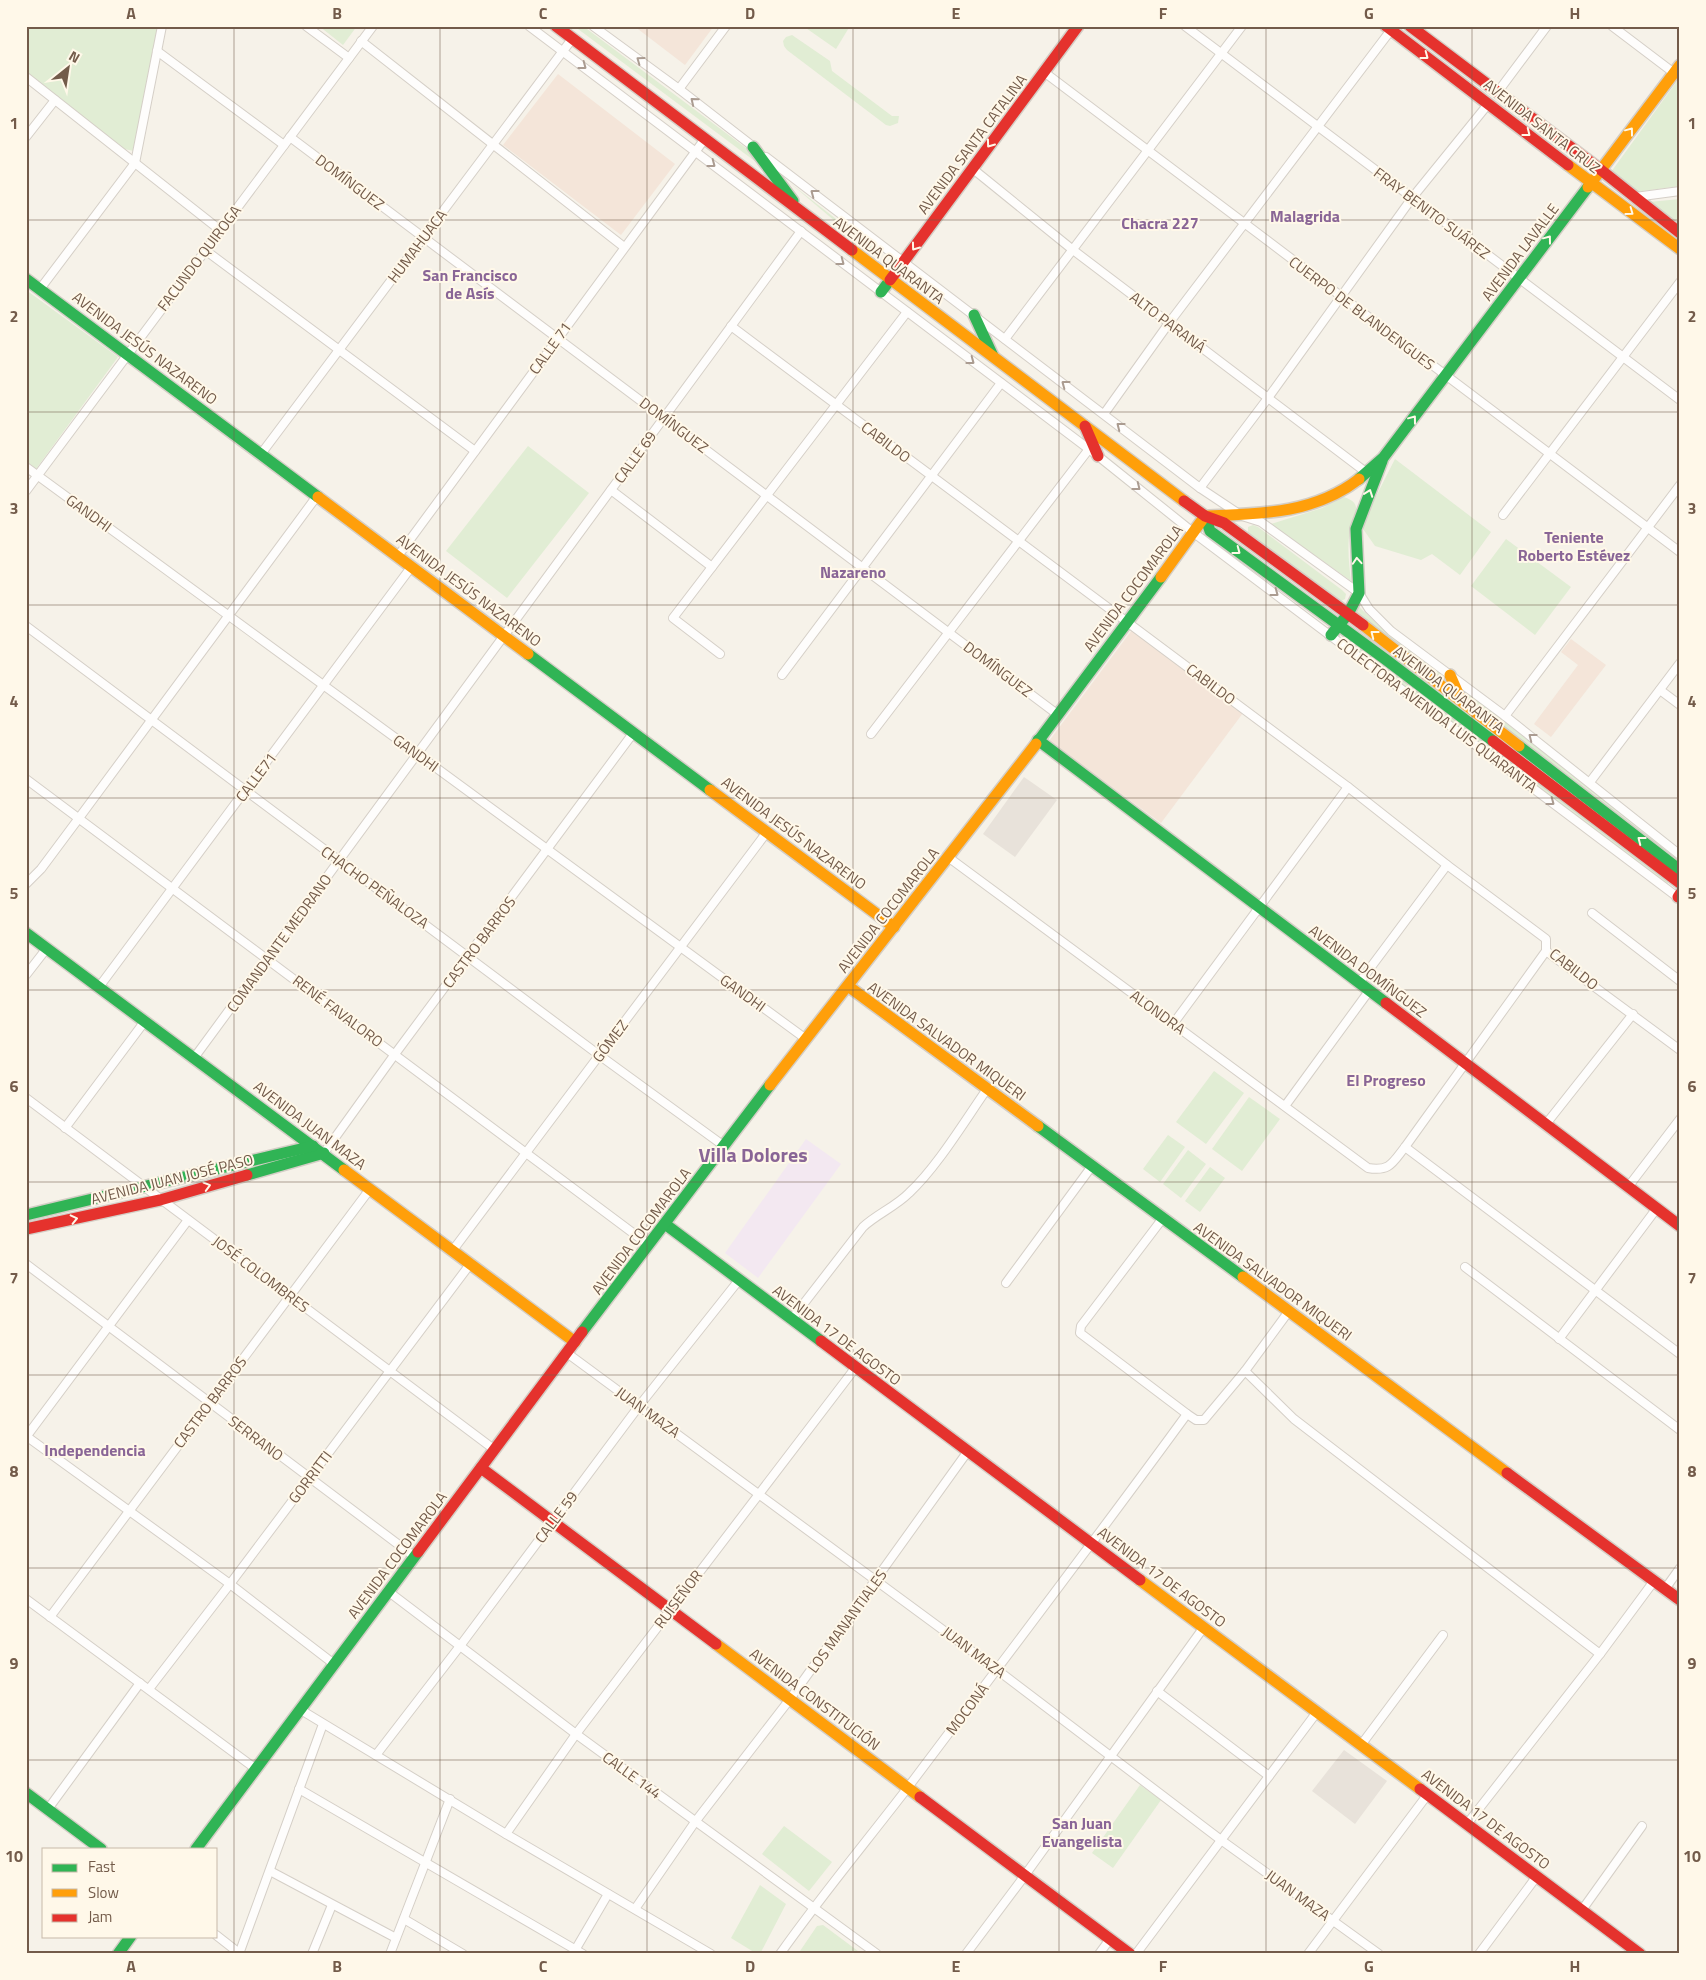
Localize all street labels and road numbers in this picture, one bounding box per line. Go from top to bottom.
street label: AVENIDA SANTA CATALINA [912,69,1032,219]
street label: AVENIDA SANTA CRUZ [1479,73,1605,179]
street label: DOMÍNGUEZ [311,148,389,216]
street label: FRAY BENITO SUÁREZ [1369,161,1495,265]
street label: AVENIDA LAVALLE [1476,198,1564,306]
street label: FACUNDO QUIROGA [151,200,247,316]
street label: HUMAHUACA [382,204,452,288]
street label: AVENIDA QUARANTA [829,211,949,309]
street label: CUERPO DE BLANDENGUES [1284,250,1440,376]
street label: AVENIDA JESÚS NAZARENO [68,286,222,410]
street label: ALTO PARANÁ [1125,286,1211,358]
street label: CALLE 71 [523,317,577,379]
street label: DOMÍNGUEZ [635,391,713,459]
street label: CABILDO [856,416,916,468]
street label: CALLE 69 [608,426,662,488]
street label: GANDHI [61,488,117,538]
street label: AVENIDA COCOMAROLA [1078,520,1188,656]
street label: AVENIDA JESÚS NAZARENO [392,528,546,652]
street label: COLECTORA AVENIDA LUIS QUARANTA [1332,632,1542,798]
street label: DOMÍNGUEZ [959,635,1037,703]
street label: AVENIDA QUARANTA [1389,640,1509,738]
street label: CABILDO [1181,658,1241,710]
street label: GANDHI [388,728,444,778]
street label: CALLE71 [230,747,282,807]
street label: AVENIDA JESÚS NAZARENO [717,771,871,895]
street label: CHACHO PEÑALOZA [316,840,434,934]
street label: AVENIDA COCOMAROLA [832,842,944,978]
street label: COMANDANTE MEDRANO [221,869,337,1017]
street label: CASTRO BARROS [437,891,521,993]
street label: AVENIDA DOMÍNGUEZ [1304,919,1432,1023]
street label: CABILDO [1545,942,1604,996]
street label: GANDHI [715,968,771,1018]
street label: RENÉ FAVALORO [288,969,388,1053]
street label: AVENIDA SALVADOR MIQUERI [863,976,1031,1106]
street label: ALONDRA [1126,984,1191,1040]
street label: GÓMEZ [586,1015,634,1067]
street label: AVENIDA JUAN MAZA [249,1075,371,1175]
street label: AVENIDA JUAN JOSÉ PASO [88,1148,256,1210]
street label: AVENIDA COCOMAROLA [586,1163,696,1299]
street label: AVENIDA SALVADOR MIQUERI [1189,1216,1357,1346]
street label: JOSÉ COLOMBRES [208,1230,314,1318]
street label: AVENIDA 17 DE AGOSTO [768,1279,906,1391]
street label: CASTRO BARROS [168,1351,252,1453]
street label: JUAN MAZA [611,1381,685,1443]
street label: SERRANO [224,1410,288,1466]
street label: GORRITTI [283,1446,337,1508]
street label: CALLE 59 [529,1486,583,1548]
street label: AVENIDA COCOMAROLA [342,1487,452,1623]
street label: AVENIDA 17 DE AGOSTO [1093,1521,1231,1633]
street label: LOS MANANTIALES [802,1564,892,1678]
street label: RUISEÑOR [648,1565,708,1633]
street label: JUAN MAZA [937,1620,1011,1684]
street label: AVENIDA CONSTITUCIÓN [745,1642,885,1756]
street label: MOCONÁ [940,1678,994,1740]
street label: CALLE 144 [598,1746,666,1804]
street label: AVENIDA 17 DE AGOSTO [1417,1763,1555,1875]
street label: JUAN MAZA [1261,1864,1335,1926]

